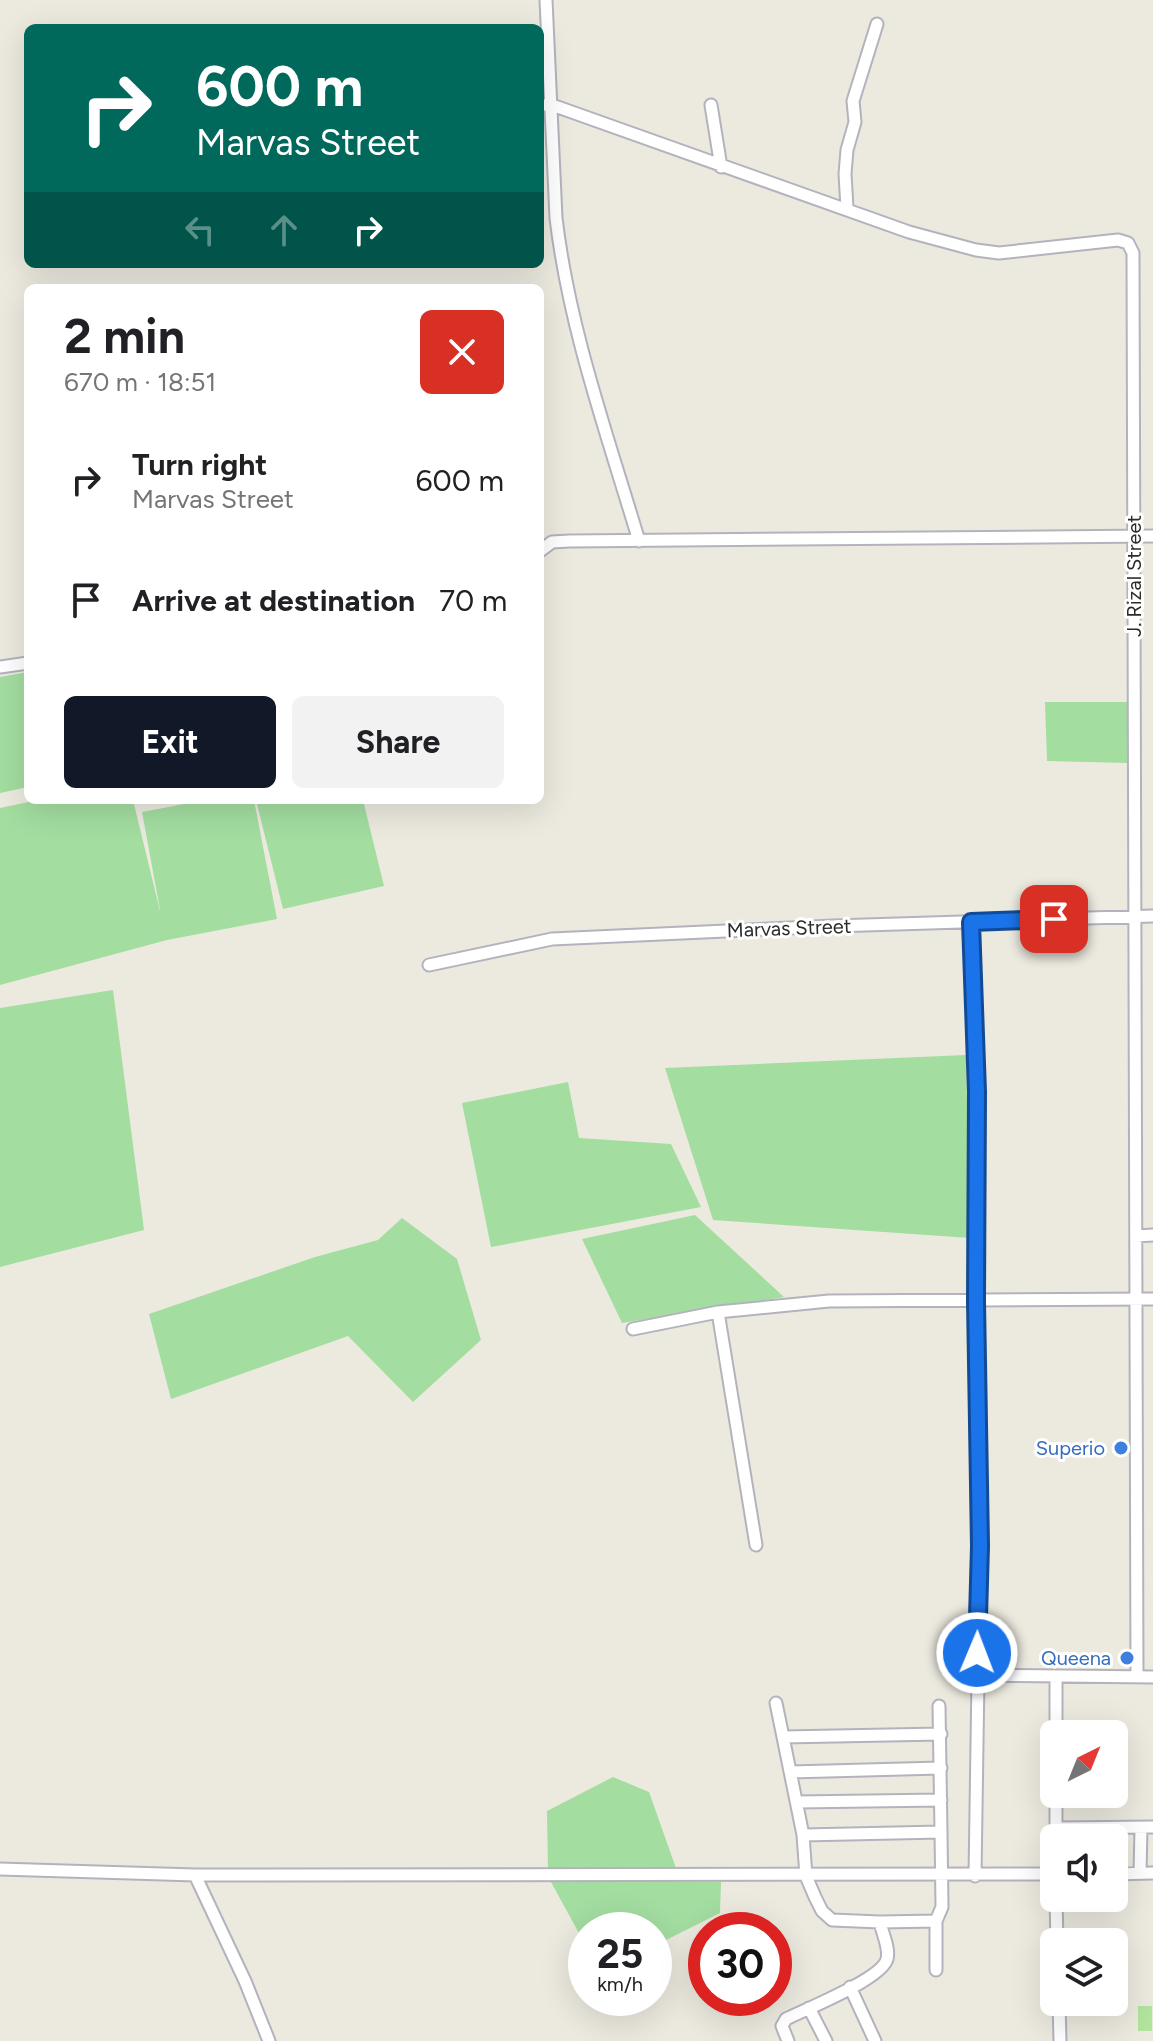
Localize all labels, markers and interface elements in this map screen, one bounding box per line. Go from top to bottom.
text: 600 m [196,53,363,120]
icon: right [64,56,168,160]
text: Marvas Street [196,121,420,164]
icon: left [178,208,222,252]
icon: ahead [262,208,306,252]
icon: right [346,208,390,252]
text: 2 min [64,307,185,365]
button: close [420,310,504,394]
text: 670 m · 18:51 [64,366,216,398]
text: Turn right [132,446,267,483]
icon: right [64,458,108,502]
text: 600 m [416,462,504,499]
text: Marvas Street [132,483,294,515]
street label: J. Rizal Street [1122,515,1146,637]
icon: arrive [64,578,108,622]
text: Arrive at destination [132,582,415,619]
text: 70 m [439,582,507,619]
button: Exit [64,696,276,788]
button: Share [292,696,504,788]
pin [1020,885,1088,953]
icon: arrive [1032,897,1076,941]
street label: Marvas Street [726,914,852,942]
place label: Superio [1036,1436,1105,1460]
marker: Superio [1112,1439,1130,1457]
position arrow [935,1611,1019,1695]
place label: Queena [1041,1646,1111,1670]
marker: Queena [1118,1649,1136,1667]
north arrow [1040,1720,1128,1808]
map controls [1040,1720,1128,2016]
button: sound [1040,1824,1128,1912]
speed limit sign: 30 [688,1912,792,2016]
button: layers [1040,1928,1128,2016]
text: 25 [597,1930,643,1978]
text: km/h [597,1972,643,1996]

